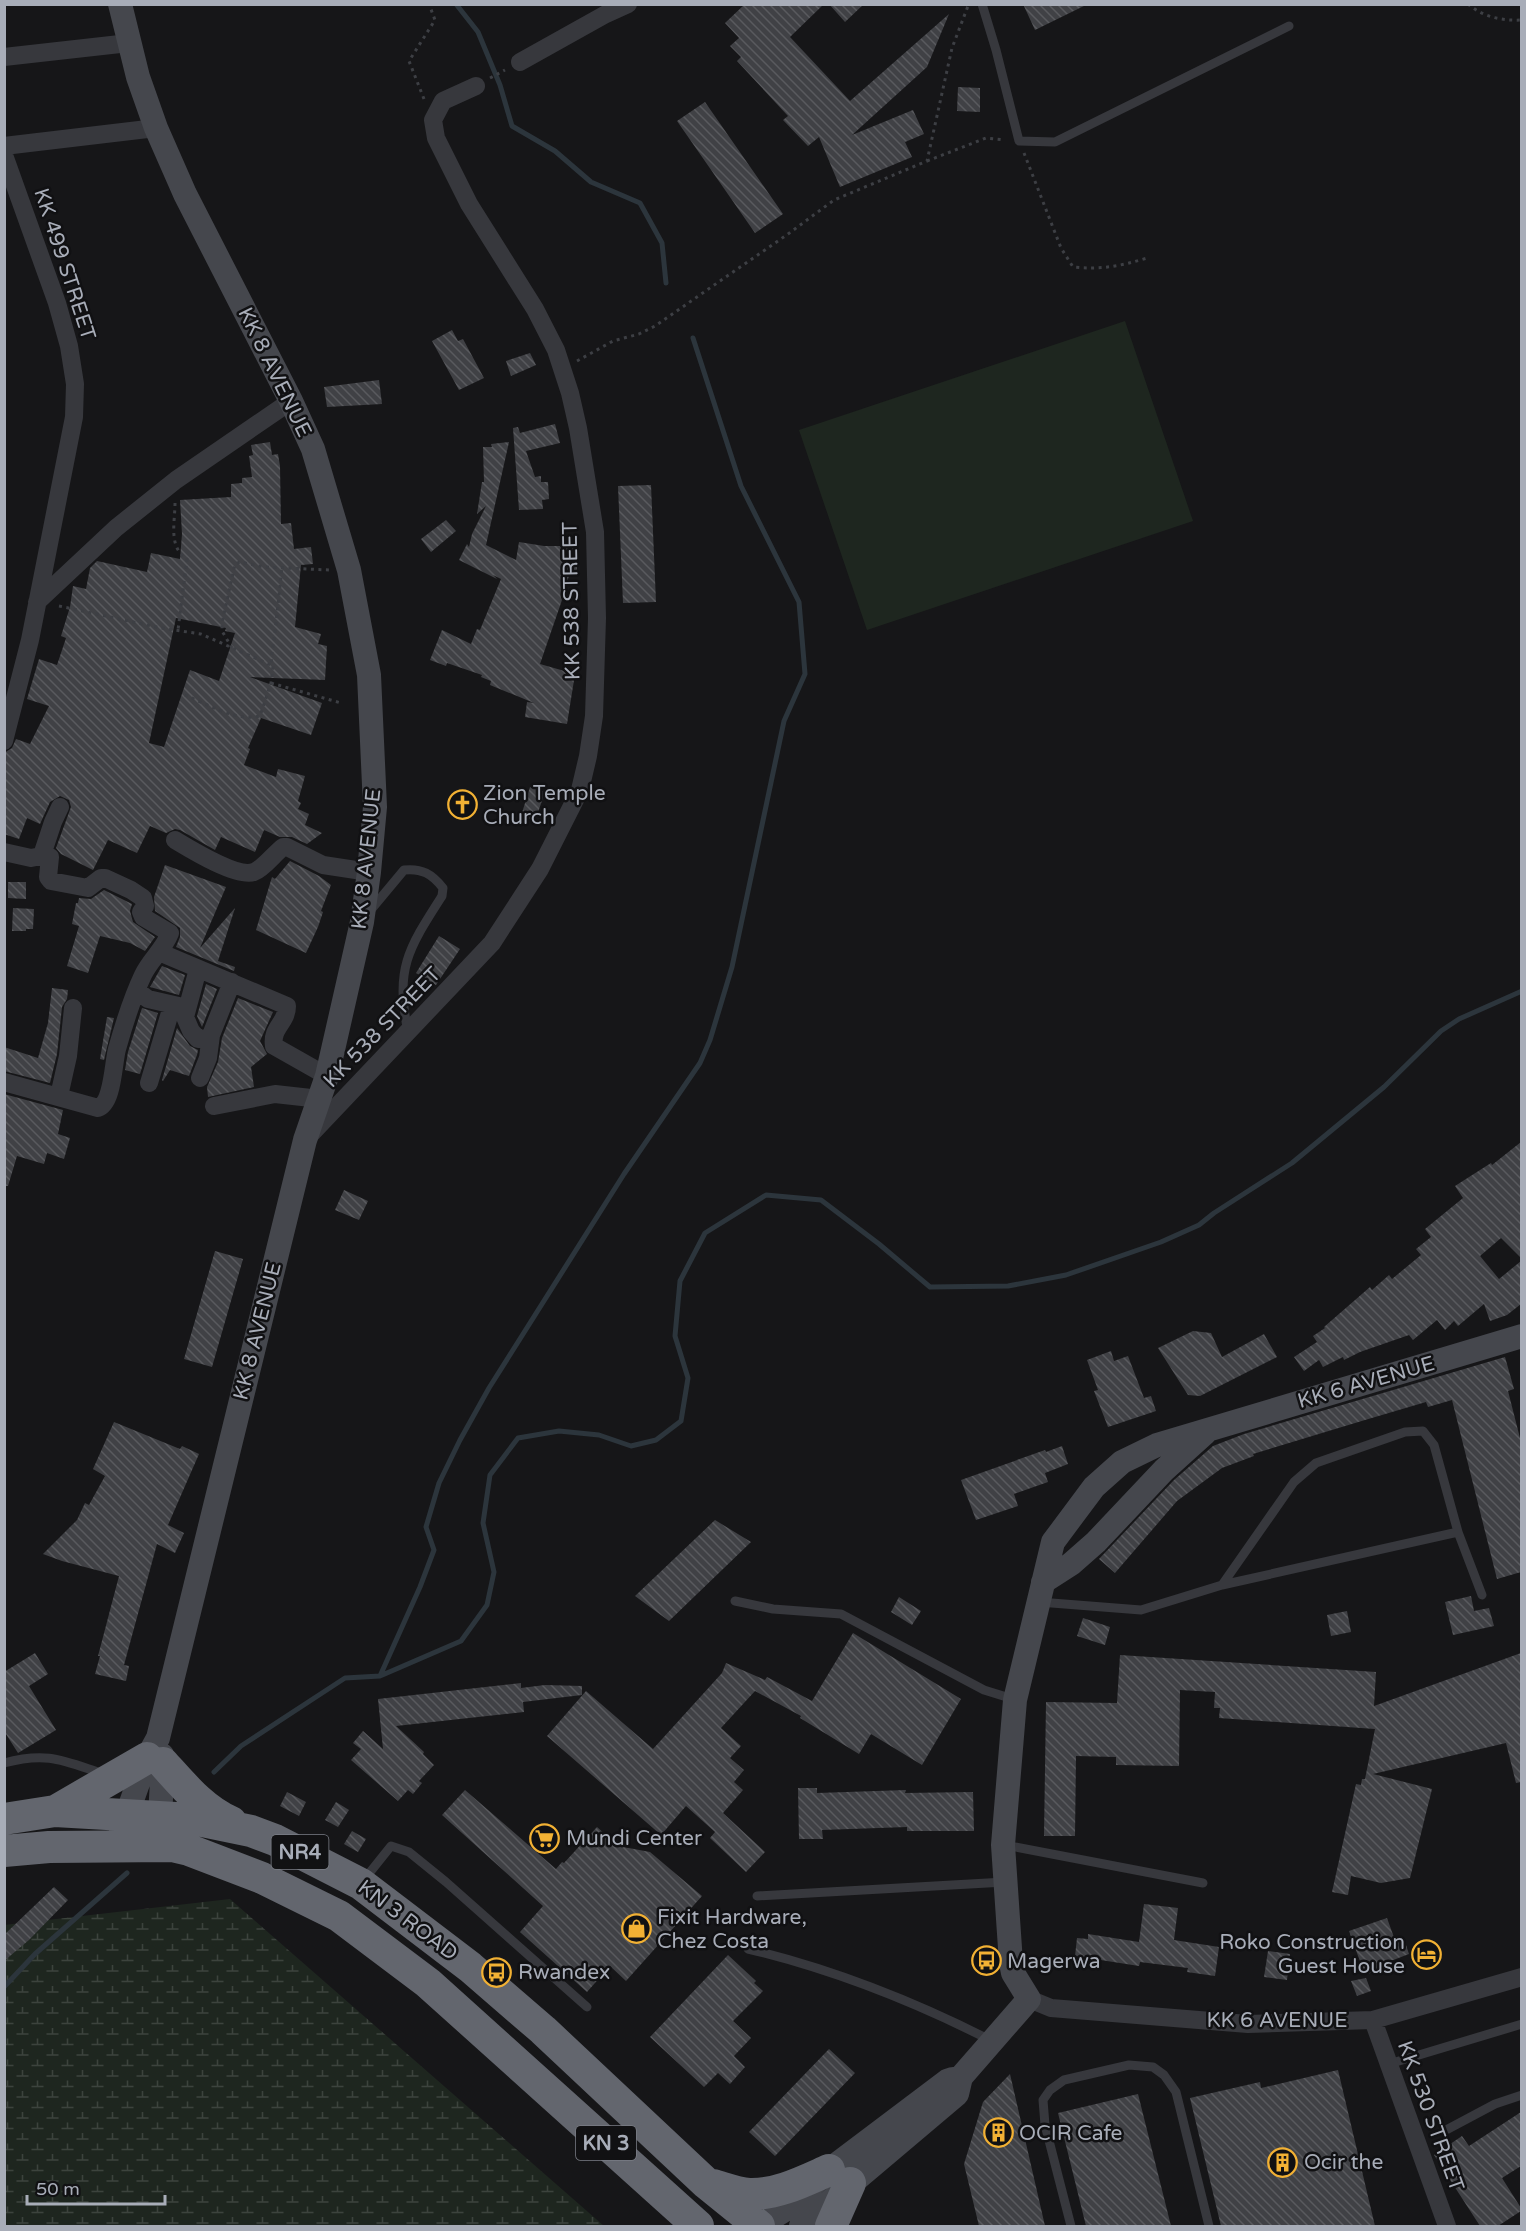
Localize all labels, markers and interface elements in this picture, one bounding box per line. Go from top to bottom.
street label: KK 499 STREET [28,185,101,343]
street label: KK 8 AVENUE [232,303,317,441]
street label: KK 538 STREET [558,522,585,680]
place label: Zion Temple Church [483,781,606,830]
street label: KK 8 AVENUE [347,788,386,931]
church icon: Zion Temple Church [446,789,478,821]
street label: KK 538 STREET [318,962,446,1093]
street label: KK 8 AVENUE [228,1260,287,1403]
street label: KK 6 AVENUE [1295,1351,1437,1414]
supermarket icon: Mundi Center [529,1822,561,1854]
place label: Mundi Center [566,1826,702,1851]
road number: NR4 [272,1835,328,1869]
street label: KN 3 ROAD [353,1875,462,1966]
place label: Fixit Hardware, Chez Costa [657,1905,807,1954]
shop icon: Fixit Hardware, Chez Costa [620,1913,652,1945]
place label: Roko Construction Guest House [1219,1930,1405,1979]
hotel icon: Roko Construction Guest House [1410,1938,1442,1970]
bus stop icon: Magerwa [970,1945,1002,1977]
place label: Magerwa [1007,1949,1101,1974]
bus stop icon: Rwandex [481,1956,513,1988]
place label: Rwandex [518,1960,610,1985]
street label: KK 6 AVENUE [1206,2008,1348,2033]
street label: KK 530 STREET [1392,2038,1469,2195]
building icon: OCIR Cafe [982,2117,1014,2149]
place label: OCIR Cafe [1019,2121,1123,2146]
road number: KN 3 [576,2126,636,2160]
building icon: Ocir the [1267,2146,1299,2178]
place label: Ocir the [1304,2150,1383,2175]
scale bar [27,2168,165,2206]
text: 50 m [36,2178,80,2200]

